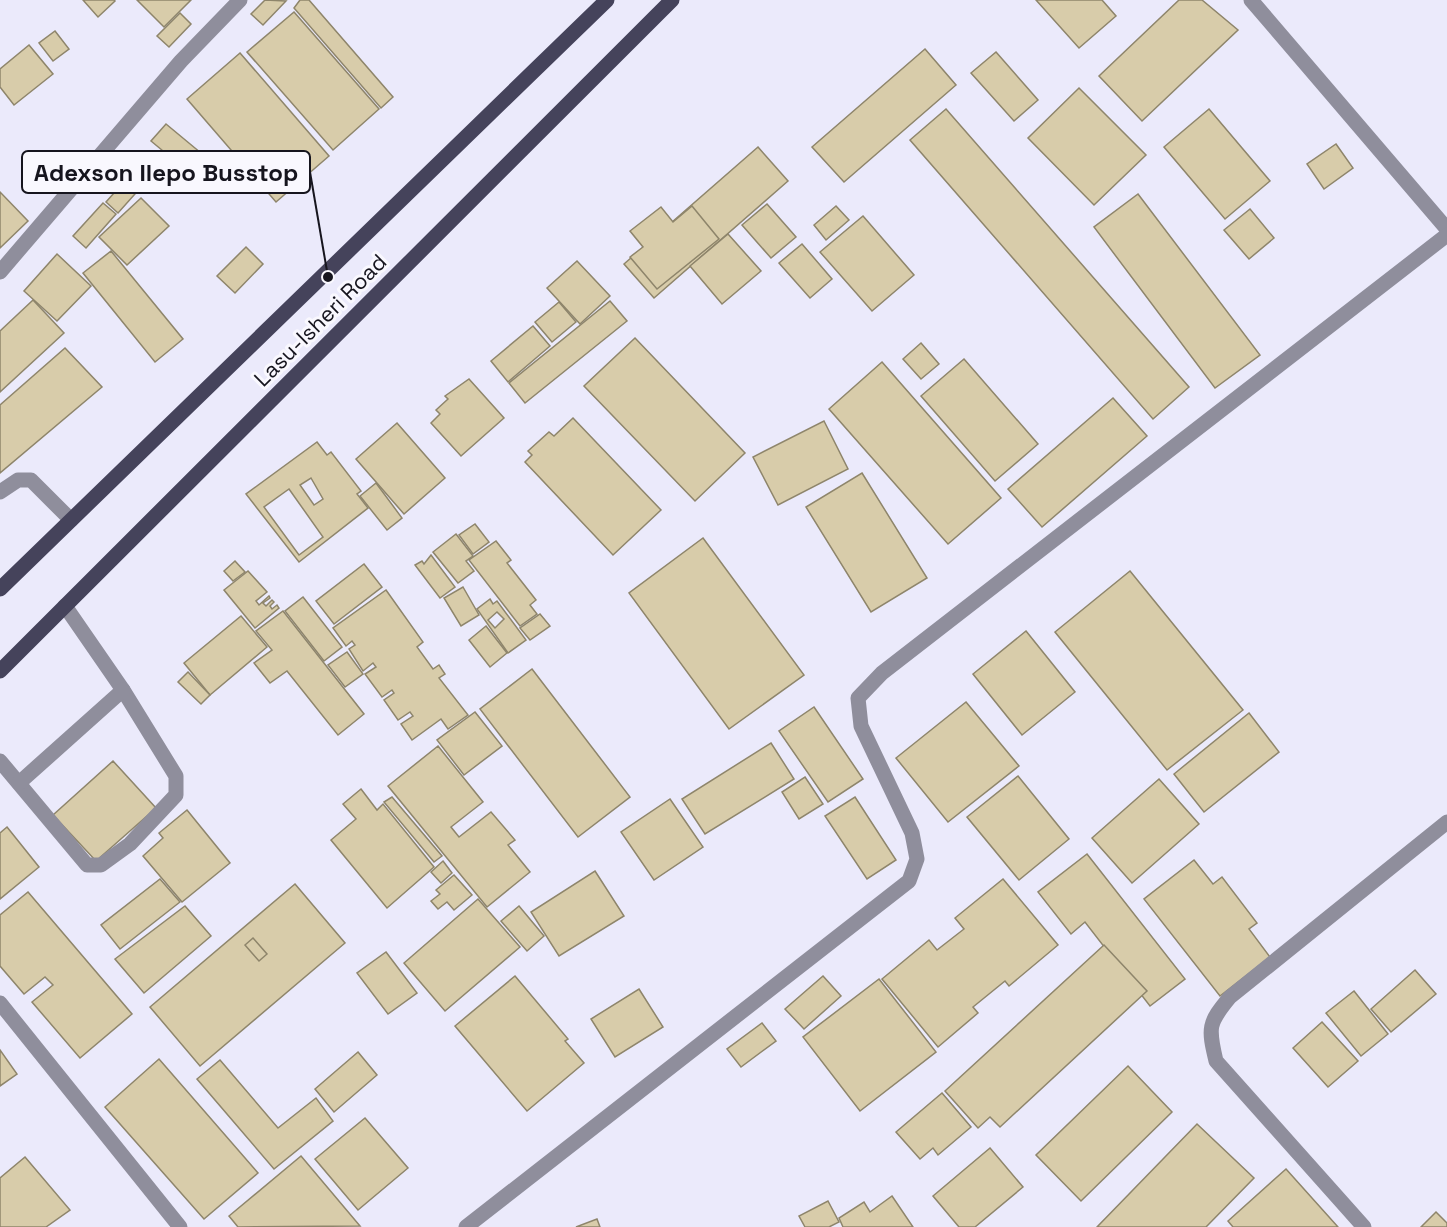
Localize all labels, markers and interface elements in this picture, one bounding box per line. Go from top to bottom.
callout: Adexson Ilepo Busstop [22,151,310,193]
text: Adexson Ilepo Busstop [34,157,298,188]
street label: Lasu-Isheri Road [248,248,392,392]

